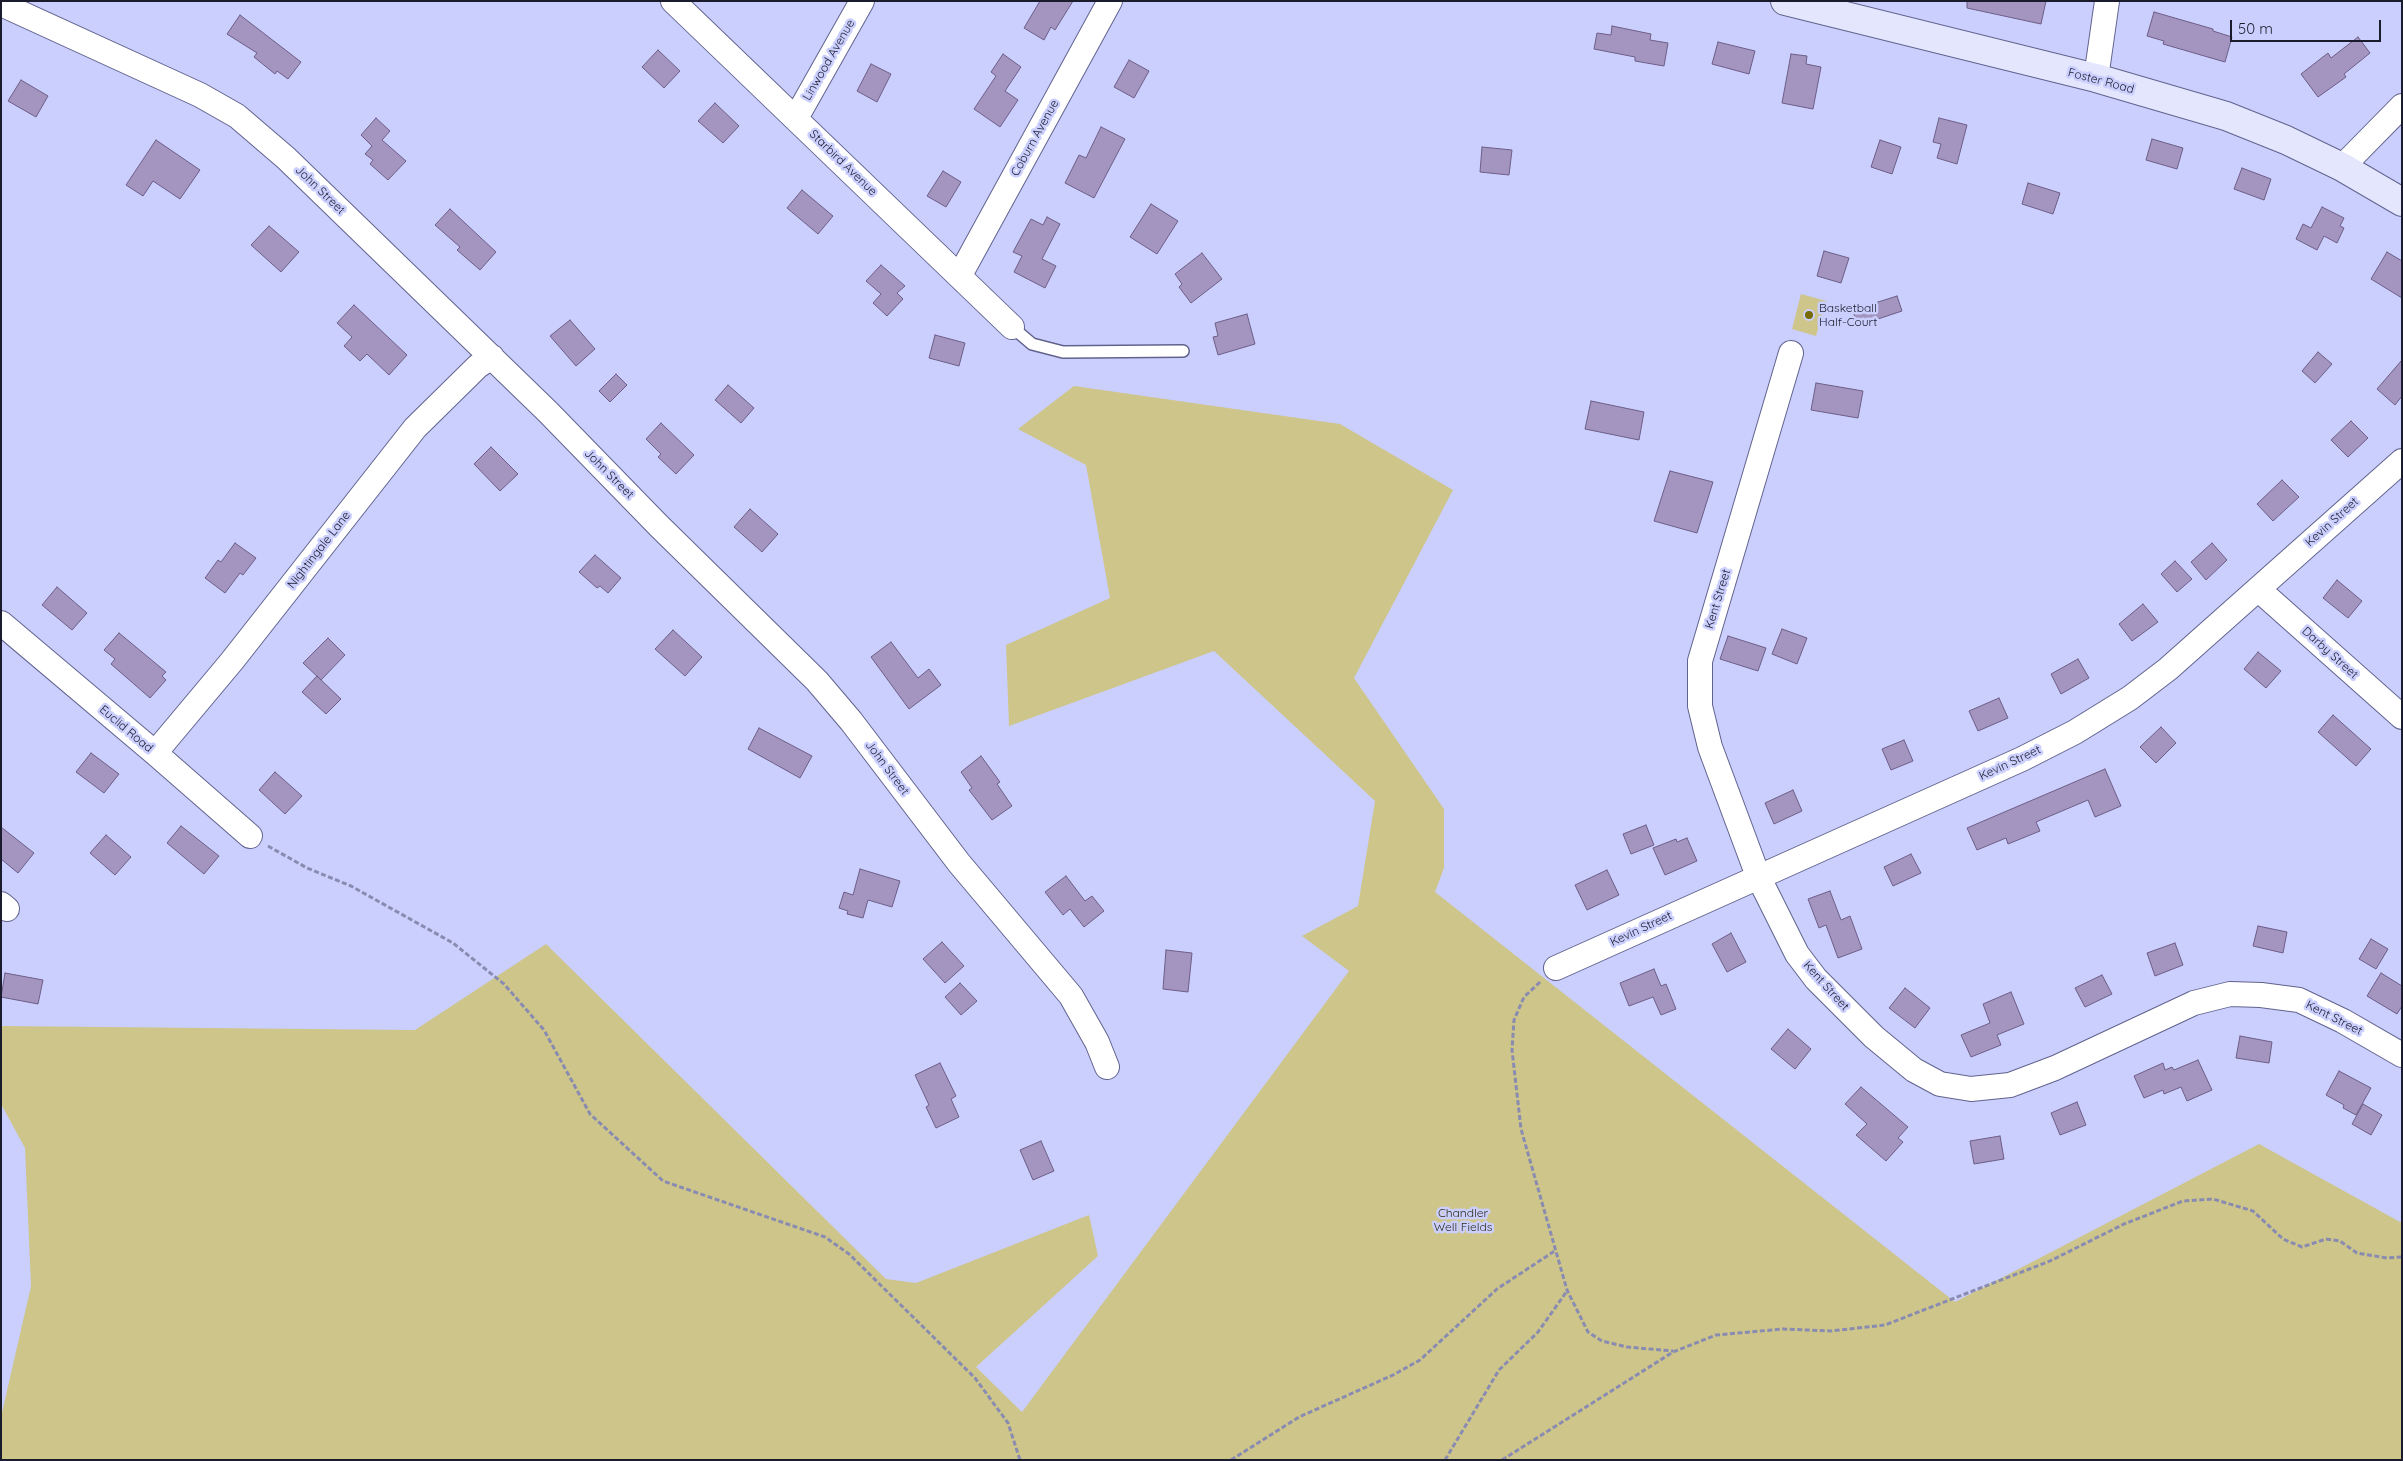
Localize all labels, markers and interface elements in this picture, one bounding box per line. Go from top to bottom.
scale bar [2233,10,2384,42]
street label: Linwood Avenue [800,17,858,103]
text: 50 m [2238,19,2273,38]
street label: Foster Road [2066,65,2136,97]
street label: Coburn Avenue [1008,97,1062,179]
street label: Starbird Avenue [806,127,880,199]
street label: John Street [292,163,348,217]
place label: Basketball Half-Court [1819,301,1877,329]
marker: Basketball Half-Court [1803,309,1815,321]
street label: John Street [581,446,637,502]
street label: Kevin Street [2302,494,2362,550]
street label: Nightingale Lane [284,509,354,591]
street label: Kent Street [1702,567,1734,631]
street label: Darby Street [2299,624,2361,682]
street label: Euclid Road [96,702,156,756]
street label: John Street [862,738,912,798]
street label: Kevin Street [1977,742,2043,784]
street label: Kevin Street [1608,908,1674,950]
street label: Kent Street [1800,958,1852,1014]
street label: Kent Street [2303,998,2365,1038]
park label: Chandler Well Fields [1434,1206,1492,1234]

